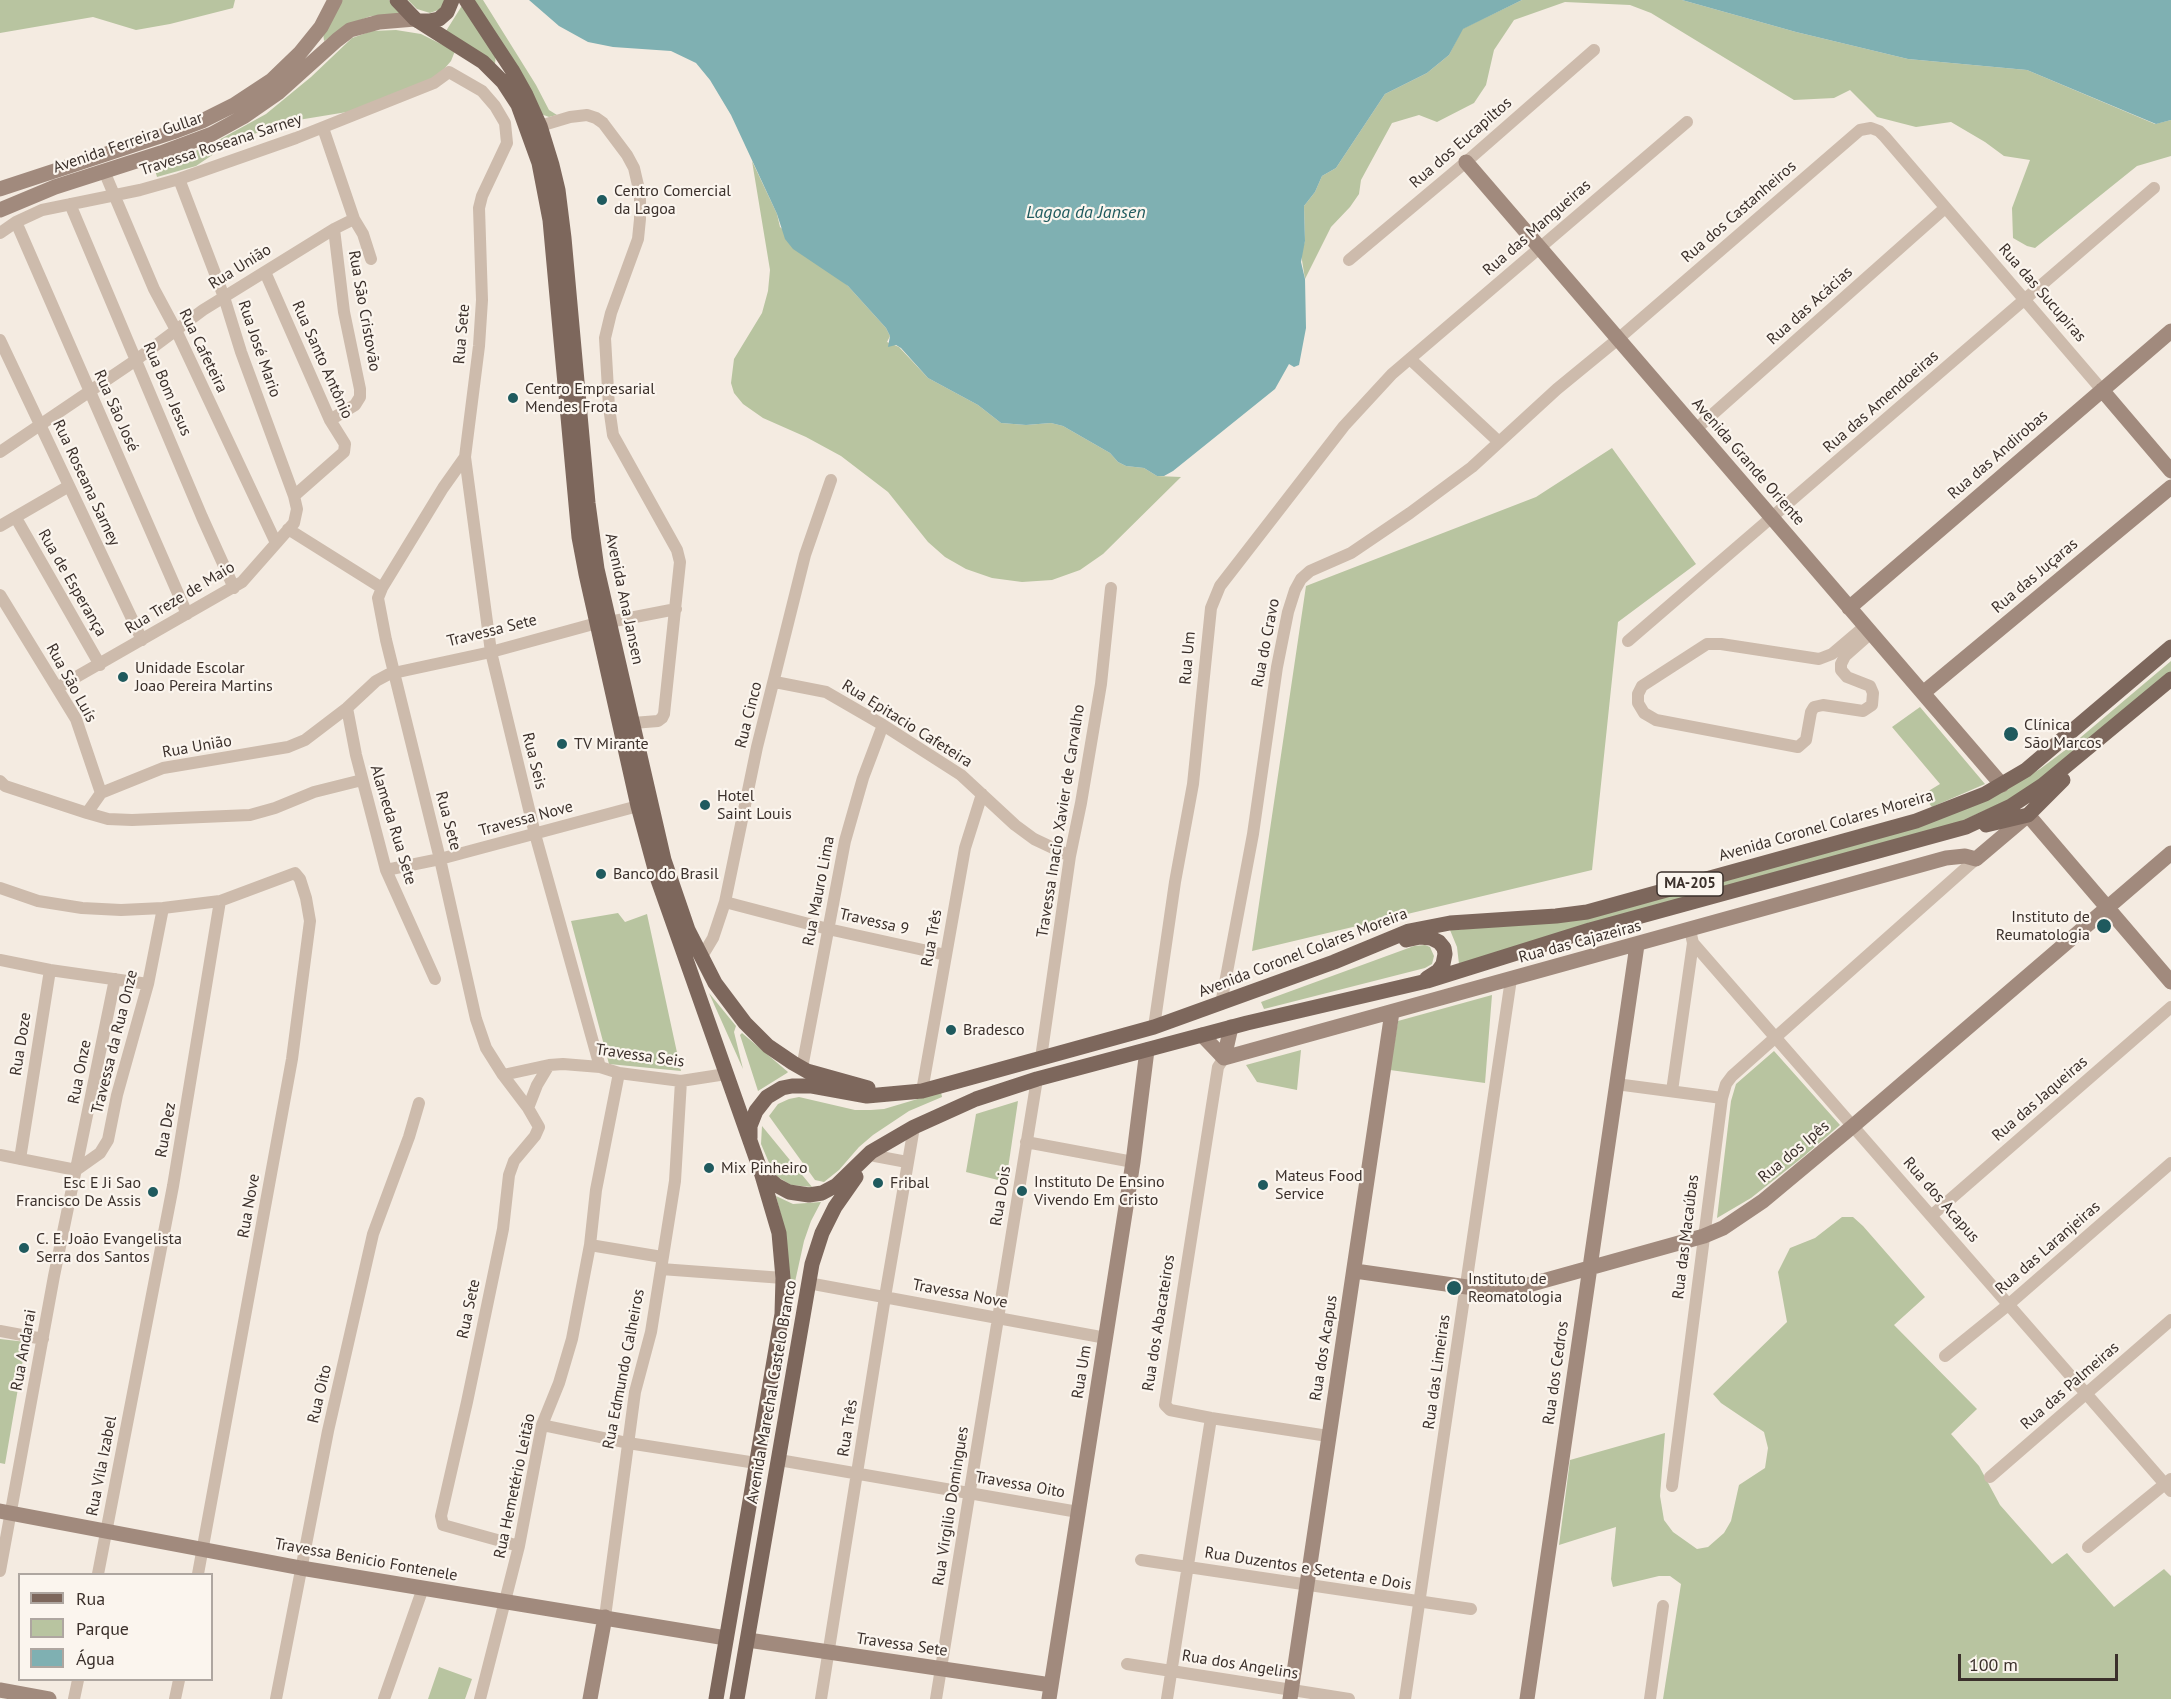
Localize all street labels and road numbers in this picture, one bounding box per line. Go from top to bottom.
street label: Rua dos Eucapiltos [1406,93,1516,193]
street label: Avenida Ferreira Gullar [51,108,205,178]
street label: Travessa Roseana Sarney [138,110,304,180]
street label: Rua dos Castanheiros [1678,157,1800,267]
street label: Rua das Mangueiras [1479,176,1595,280]
street label: Rua União [205,240,275,294]
street label: Rua das Sucupiras [1994,240,2090,346]
street label: Rua São Cristovão [344,249,384,373]
street label: Rua das Acácias [1763,263,1857,349]
street label: Rua José Mario [233,298,285,400]
street label: Rua Santo Antônio [287,298,357,422]
street label: Rua Sete [450,303,474,365]
street label: Rua Cafeteira [174,306,232,396]
street label: Rua Bom Jesus [139,339,195,439]
street label: Rua das Amendoeiras [1819,347,1943,457]
street label: Rua São José [89,367,143,455]
street label: Avenida Grande Oriente [1688,395,1808,529]
street label: Rua das Andirobas [1944,406,2052,504]
street label: Rua Roseana Sarney [48,417,124,549]
street label: Rua de Esperança [34,526,110,640]
street label: Avenida Ana Jansen [601,532,647,666]
street label: Rua das Juçaras [1988,534,2082,618]
street label: Rua Treze de Maio [122,558,238,638]
street label: Rua do Cravo [1248,597,1284,689]
street label: Travessa Sete [445,611,539,651]
street label: Rua Um [1176,630,1200,686]
street label: Rua São Luís [41,640,101,726]
street label: Rua Epitacio Cafeteira [838,676,976,772]
street label: Rua Cinco [731,680,767,750]
street label: Travessa Inacio Xavier de Carvalho [1033,703,1089,939]
street label: Rua União [161,731,233,763]
street label: Rua Seis [518,731,550,791]
street label: Alameda Rua Sete [366,763,420,887]
street label: Avenida Coronel Colares Moreira [1717,786,1935,866]
street label: Rua Sete [431,789,465,853]
street label: Travessa Nove [477,797,575,841]
street label: Rua Mauro Lima [799,835,839,947]
road number: MA-205 [1657,872,1723,896]
street label: Avenida Coronel Colares Moreira [1196,904,1410,1002]
street label: Travessa 9 [837,905,911,939]
street label: Rua Três [918,908,946,968]
street label: Rua das Cajazeiras [1517,916,1643,968]
street label: Travessa da Rua Onze [88,968,142,1116]
street label: Rua Doze [7,1011,35,1077]
street label: Rua Onze [64,1038,96,1106]
street label: Travessa Seis [594,1040,686,1072]
street label: Rua das Jaqueiras [1988,1052,2092,1146]
street label: Rua Dez [152,1101,180,1159]
street label: Rua dos Ipês [1755,1117,1833,1187]
street label: Rua dos Acapus [1899,1153,1983,1247]
street label: Rua Dois [987,1165,1015,1227]
street label: Rua Nove [234,1172,264,1240]
street label: Rua das Macaúbas [1669,1174,1703,1300]
street label: Rua das Laranjeiras [1992,1197,2104,1299]
street label: Rua dos Abacateiros [1139,1253,1179,1393]
street label: Travessa Nove [911,1275,1009,1313]
street label: Rua Sete [453,1278,485,1340]
street label: Avenida Marechal Castelo Branco [743,1279,801,1505]
street label: Rua Edmundo Calheiros [599,1287,649,1451]
street label: Rua dos Acapus [1306,1294,1342,1402]
street label: Rua Andarai [7,1308,41,1392]
street label: Rua das Limeiras [1419,1313,1455,1431]
street label: Rua dos Cedros [1539,1320,1573,1426]
street label: Rua das Palmeiras [2017,1338,2123,1434]
street label: Rua Um [1068,1344,1096,1400]
street label: Rua Oito [304,1363,336,1425]
street label: Rua Três [834,1398,862,1458]
street label: Rua Hemetério Leitão [490,1412,540,1560]
street label: Rua Vila Izabel [83,1414,121,1518]
street label: Rua Virgilio Domingues [929,1425,973,1587]
street label: Travessa Oito [974,1468,1066,1502]
street label: Travessa Benicio Fontenele [273,1534,459,1586]
street label: Rua Duzentos e Setenta e Dois [1203,1543,1413,1595]
street label: Travessa Sete [855,1629,949,1661]
street label: Rua dos Angelins [1180,1646,1300,1684]

